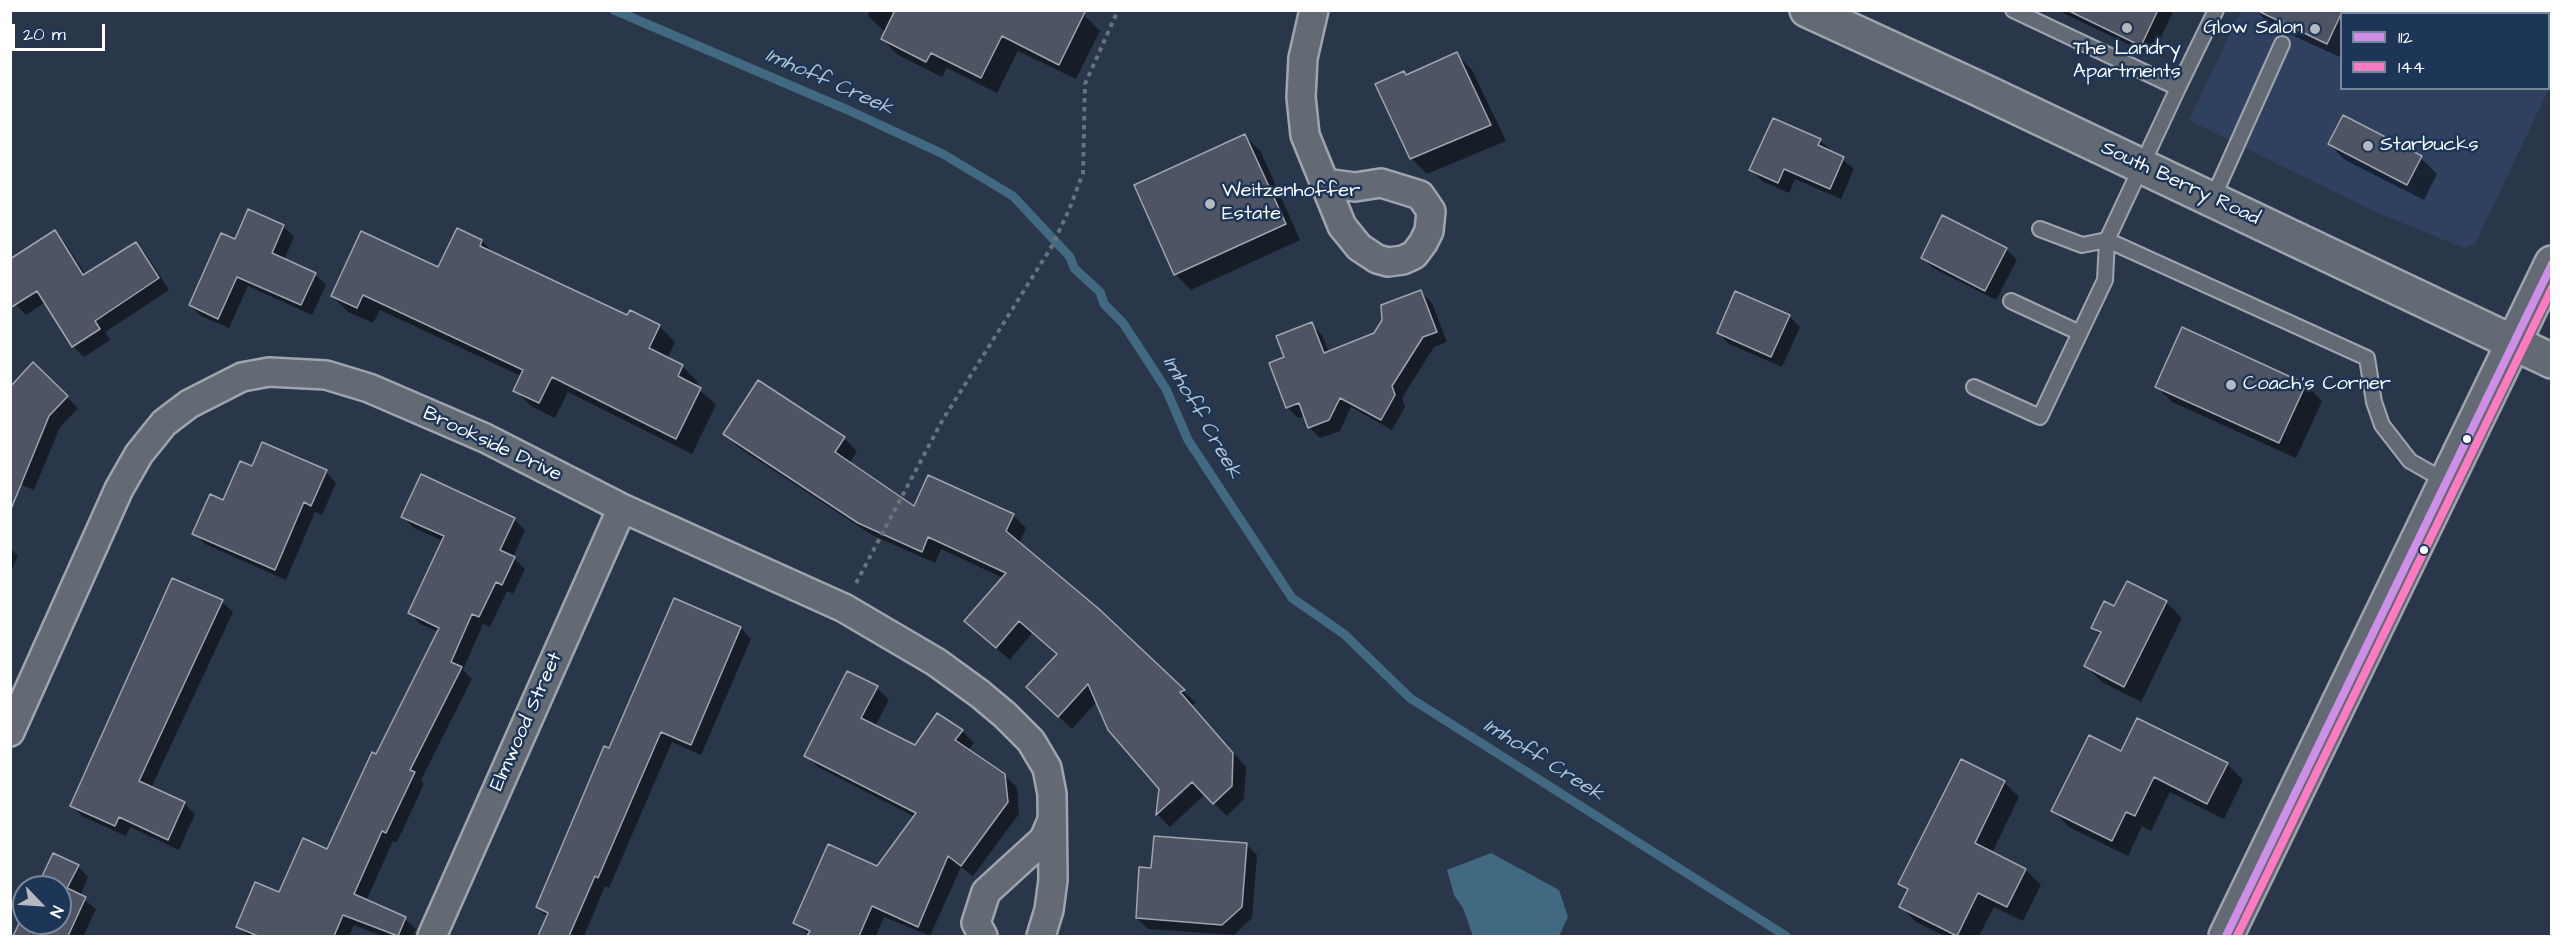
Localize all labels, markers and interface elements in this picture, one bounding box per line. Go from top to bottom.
scale bar [15,12,108,50]
legend [2340,12,2550,90]
place label: Glow Salon [2203,17,2303,41]
marker: The Landry Apartments [2120,21,2134,35]
text: 20 m [23,22,66,47]
marker: Glow Salon [2308,22,2322,36]
text: 112 [2398,25,2413,50]
place label: The Landry Apartments [2073,38,2181,85]
water label: Imhoff Creek [761,44,897,122]
text: 144 [2398,55,2425,80]
place label: Starbucks [2380,134,2479,158]
street label: South Berry Road [2097,137,2263,231]
marker: Starbucks [2361,139,2375,153]
place label: Weitzenhoffer Estate [1222,180,1360,227]
marker: Weitzenhoffer Estate [1203,197,1217,211]
water label: Imhoff Creek [1156,352,1246,484]
place label: Coach's Corner [2243,373,2391,397]
marker: Coach's Corner [2224,378,2238,392]
street label: Brookside Drive [419,402,565,488]
unlabelled marker [2461,433,2473,445]
unlabelled marker [2418,544,2430,556]
street label: Elmwood Street [486,649,568,795]
water label: Imhoff Creek [1478,714,1608,808]
north arrow [12,875,72,935]
text: N [44,903,69,921]

